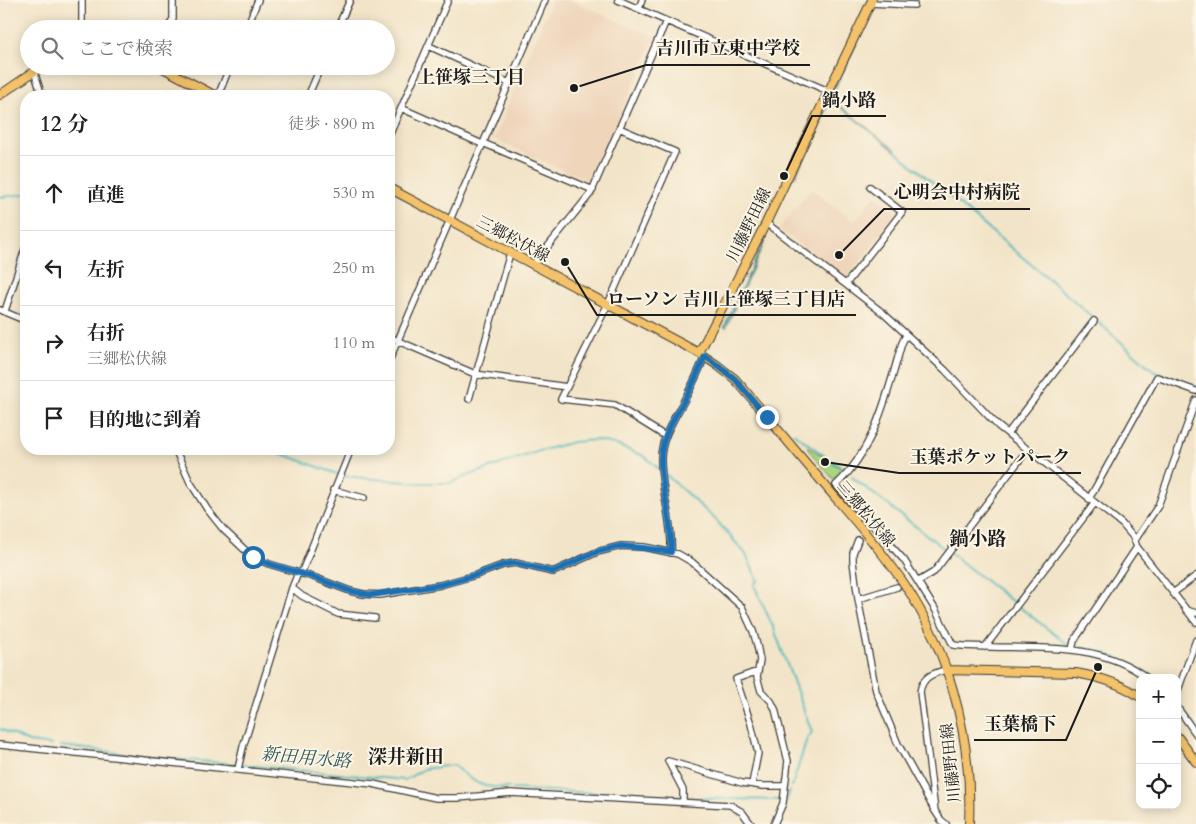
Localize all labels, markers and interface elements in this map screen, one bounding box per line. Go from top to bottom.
search box [20,20,395,75]
callout: 吉川市立東中学校 [646,32,810,65]
icon: search [38,34,66,62]
text: ここで検索 [78,36,173,62]
text: 吉川市立東中学校 [656,36,800,61]
district label: 上笹塚三丁目 [417,65,525,90]
callout: 鍋小路 [812,83,886,116]
text: 鍋小路 [822,88,876,113]
text: 12 分 [40,110,88,139]
text: 徒歩 · 890 m [288,113,375,135]
callout: 心明会中村病院 [884,176,1030,209]
icon: ahead [40,179,68,207]
text: 心明会中村病院 [894,180,1020,205]
text: 直進 [87,182,125,208]
text: 530 m [333,182,375,204]
street label: 川藤野田線 [722,184,776,266]
street label: 三郷松伏線 [473,211,553,267]
icon: left [40,254,68,282]
text: 左折 [87,257,125,283]
text: 250 m [333,257,375,279]
callout: ローソン 吉川上笹塚三丁目店 [597,282,856,315]
text: ローソン 吉川上笹塚三丁目店 [607,287,845,312]
text: 右折 [87,320,125,346]
icon: right [40,329,68,357]
text: 110 m [333,332,375,354]
text: 三郷松伏線 [87,348,167,370]
icon: arrive [40,404,68,432]
route end [756,406,779,429]
text: 目的地に到着 [87,407,201,433]
callout: 玉葉ポケットパーク [899,440,1081,473]
text: 玉葉ポケットパーク [910,445,1070,470]
street label: 三郷松伏線 [832,476,900,552]
district label: 鍋小路 [949,526,1007,552]
route start [242,546,265,569]
map controls [1136,674,1181,809]
button: + [1136,674,1181,719]
callout: 玉葉橋下 [974,707,1066,740]
text: 玉葉橋下 [984,712,1056,737]
button: − [1136,719,1181,764]
street label: 川藤野田線 [936,722,966,804]
water label: 新田用水路 [260,742,354,775]
district label: 深井新田 [368,744,444,770]
button: locate [1136,764,1181,809]

